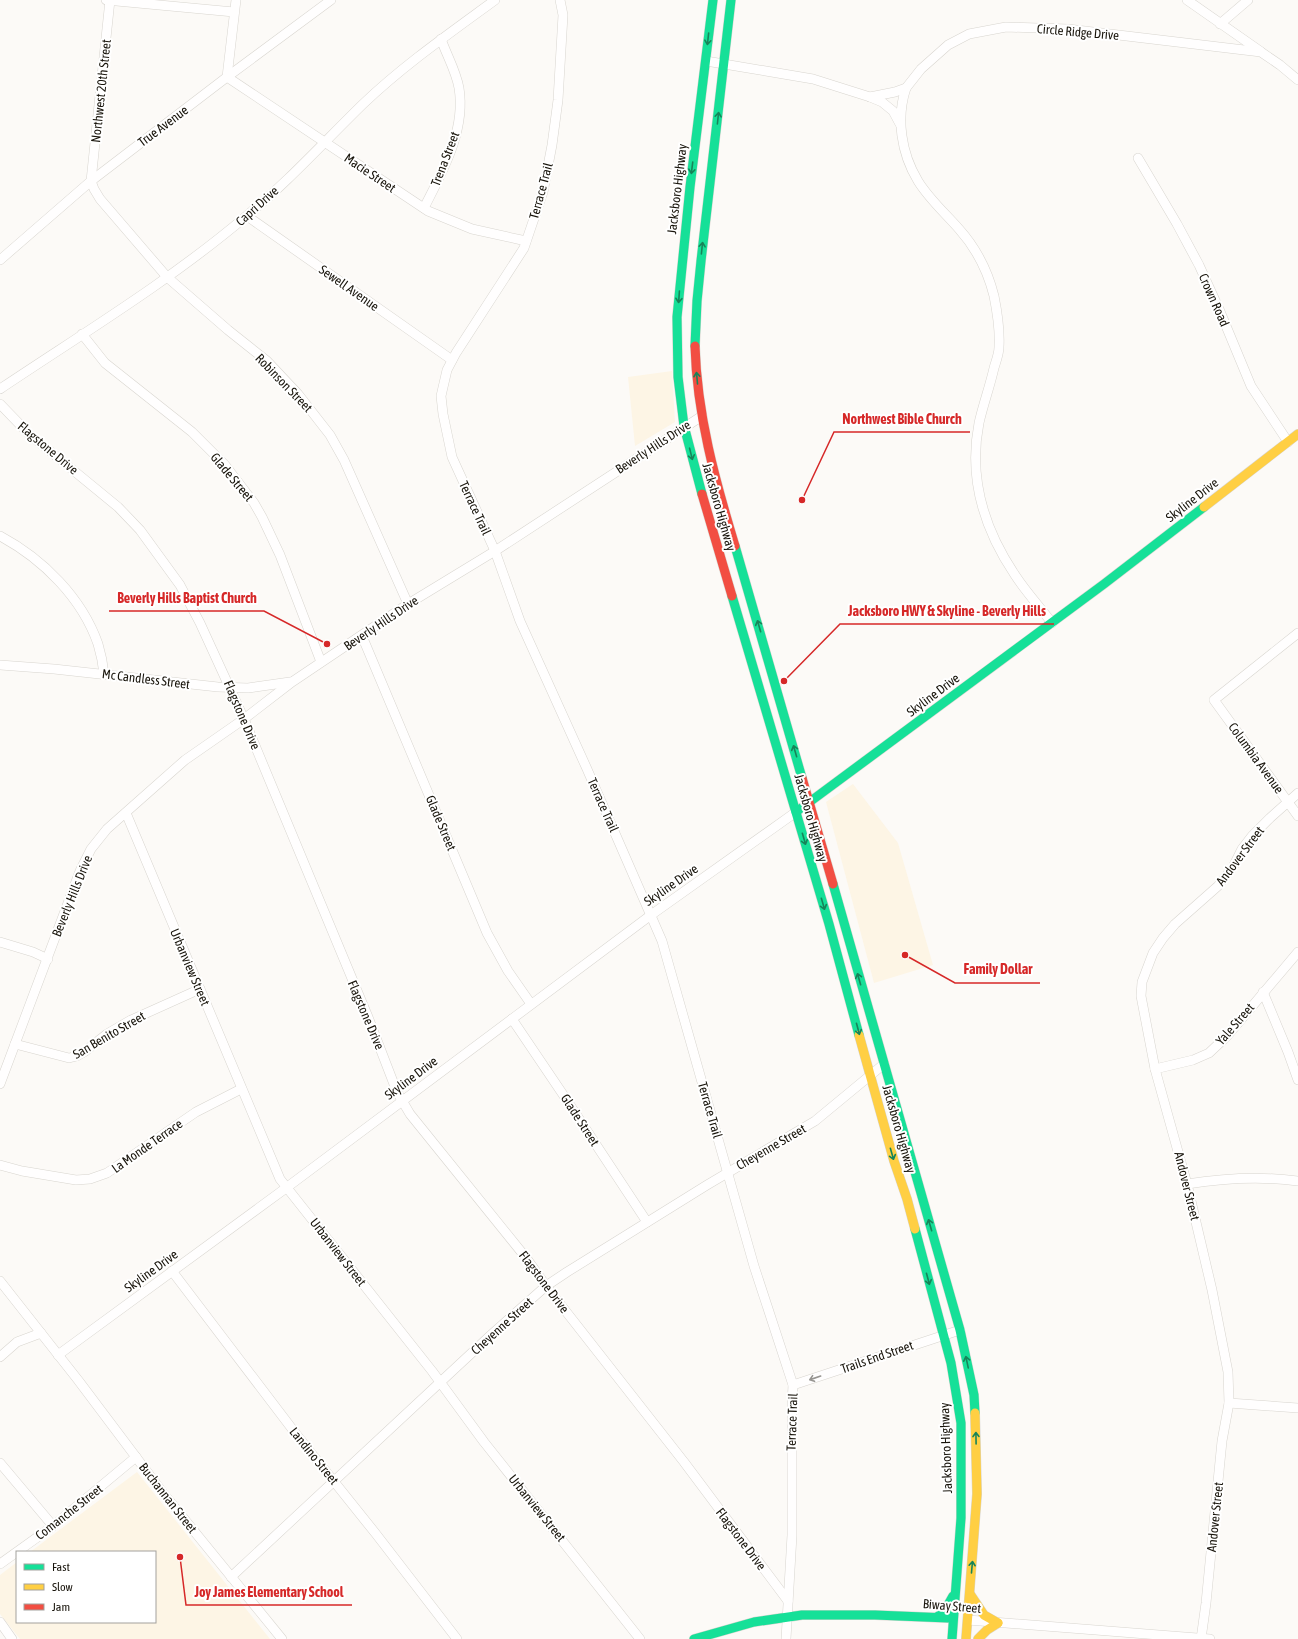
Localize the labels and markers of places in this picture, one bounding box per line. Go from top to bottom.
callout: Northwest Bible Church [834,406,970,432]
callout: Beverly Hills Baptist Church [109,585,264,611]
callout: Jacksboro HWY & Skyline - Beverly Hills [840,598,1054,624]
callout: Family Dollar [955,957,1040,983]
callout: Joy James Elementary School [186,1579,352,1605]

